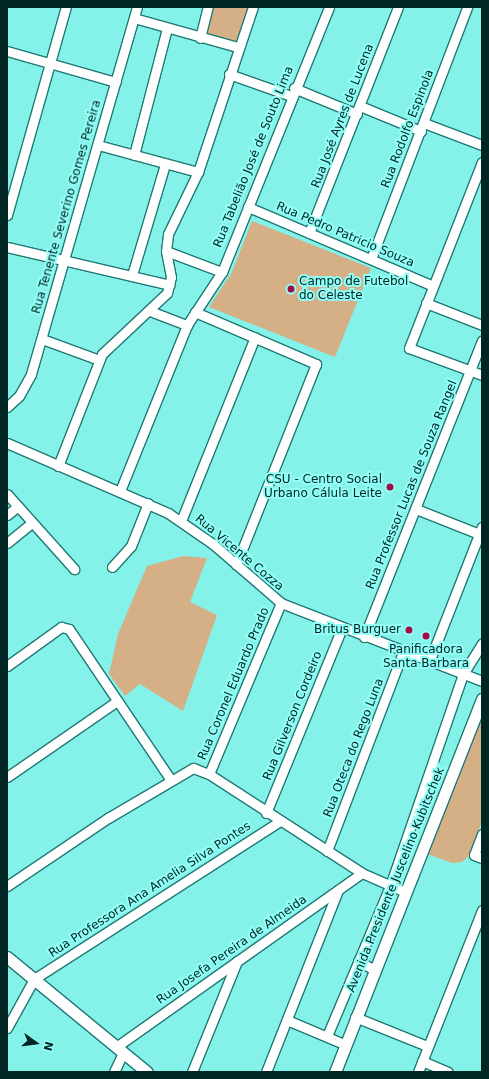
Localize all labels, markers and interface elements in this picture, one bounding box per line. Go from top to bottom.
street label: Rua José Ayres de Lucena [309,42,377,190]
street label: Rua Tabelião José de Souto Lima [211,64,297,250]
street label: Rua Rodolfo Espinola [379,68,437,190]
street label: Rua Tenente Severino Gomes Pereira [29,98,105,316]
street label: Rua Pedro Patricio Souza [274,199,416,271]
place label: Campo de Futebol do Celeste [299,275,408,303]
marker: Campo de Futebol do Celeste [286,284,296,294]
street label: Rua Professor Lucas de Souza Rangel [363,378,461,592]
place label: CSU - Centro Social Urbano Cálula Leite [264,473,382,501]
marker: CSU - Centro Social Urbano Cálula Leite [385,482,395,492]
street label: Rua Vicente Cozza [192,512,286,594]
street label: Rua Coronel Eduardo Prado [195,606,273,762]
place label: Britus Burguer [314,623,401,637]
marker: Britus Burguer [404,625,414,635]
marker: Panificadora Santa Barbara [421,631,431,641]
place label: Panificadora Santa Barbara [383,643,469,671]
street label: Rua Gilverson Cordeiro [261,649,325,783]
street label: Rua Oteca do Rego Luna [321,677,387,819]
street label: Avenida Presidente Juscelino Kubitschek [344,766,448,994]
street label: Rua Professora Ana Amelia Silva Pontes [46,819,254,961]
street label: Rua Josefa Pereira de Almeida [154,893,310,1007]
north arrow [16,1023,56,1063]
text: N [41,1040,56,1052]

